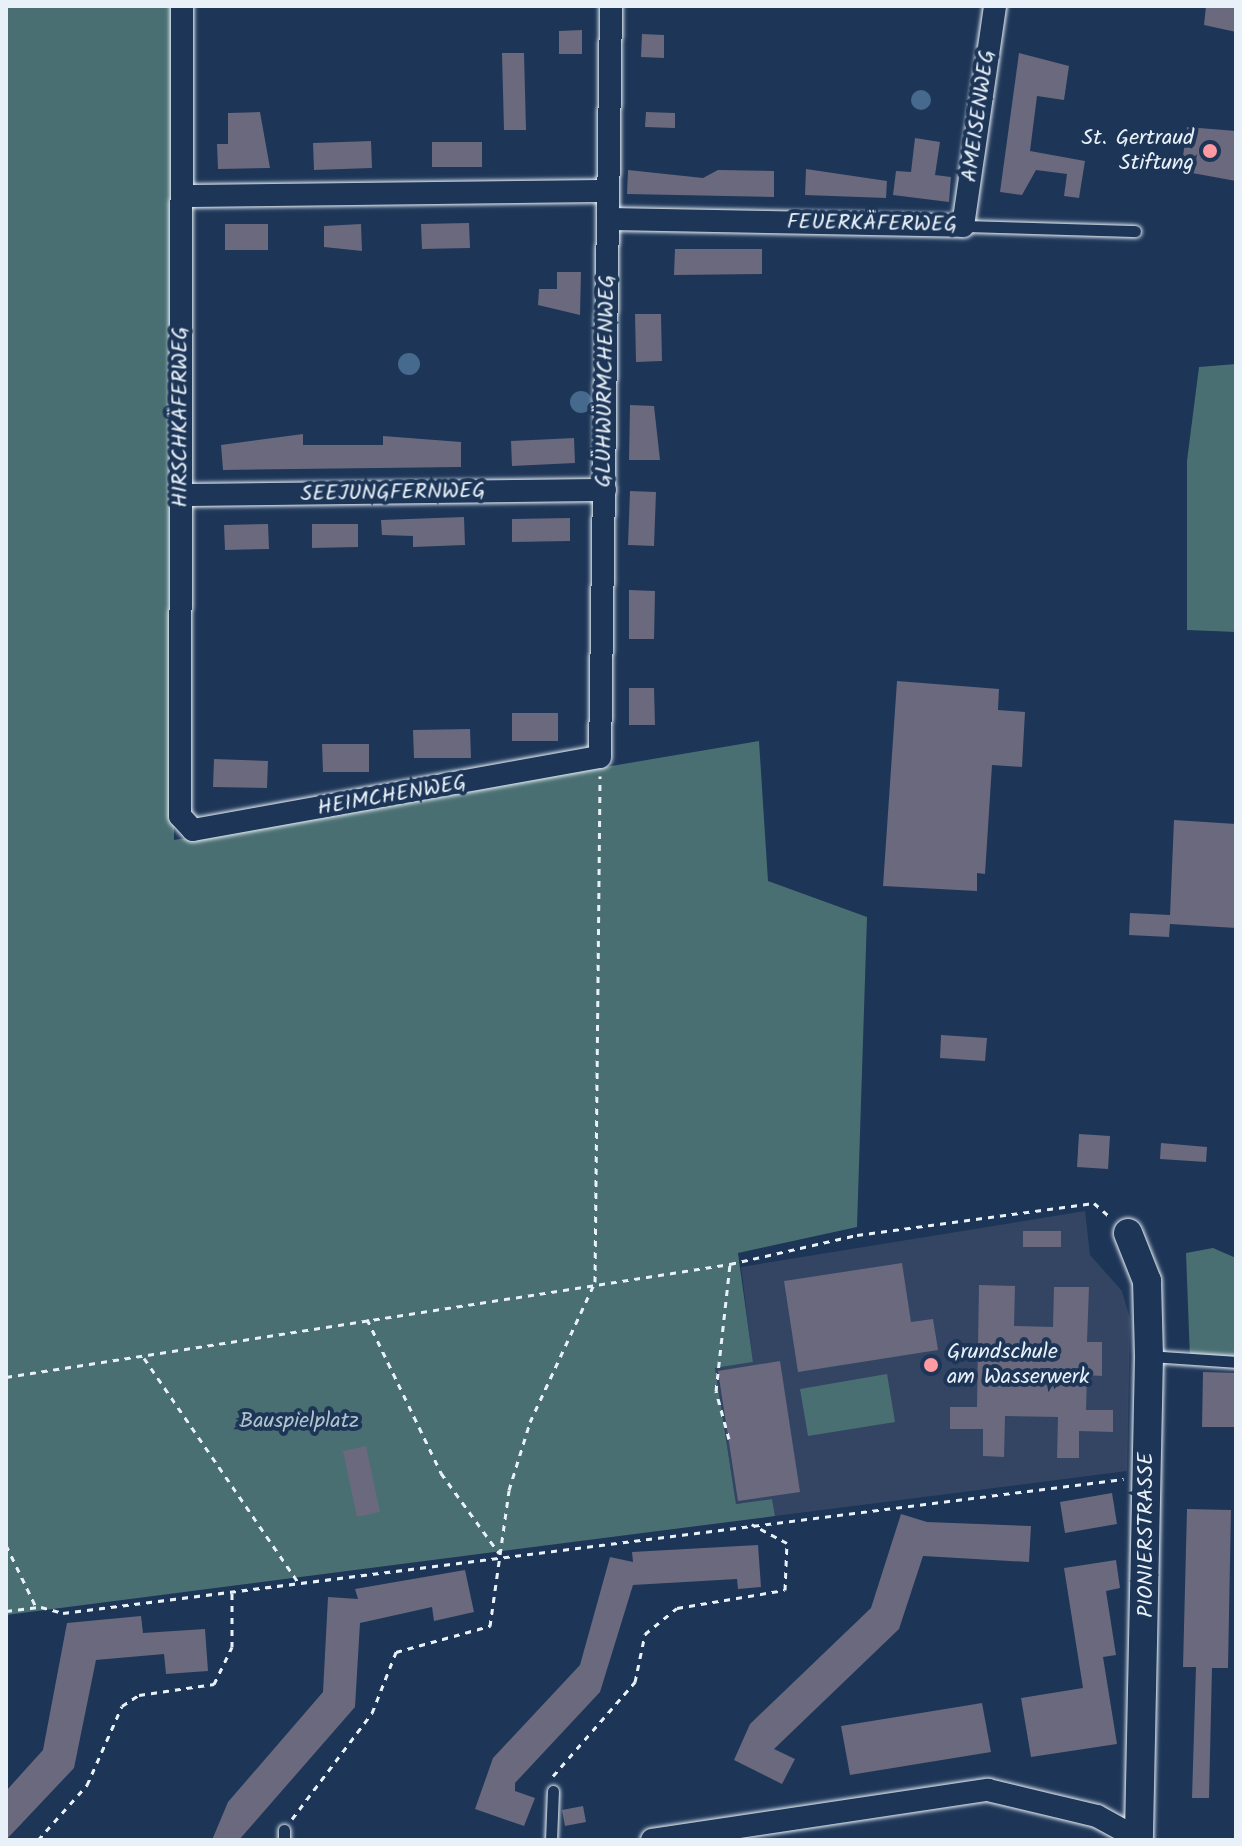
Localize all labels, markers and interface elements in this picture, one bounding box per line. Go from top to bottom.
street label: AMEISENWEG [957,48,1001,184]
place label: St. Gertraud Stiftung [1081,125,1194,176]
marker: St. Gertraud Stiftung [1201,142,1219,160]
street label: FEUERKÄFERWEG [787,209,957,239]
street label: GLÜHWÜRMCHENWEG [591,274,621,488]
street label: HIRSCHKÄFERWEG [168,326,194,508]
street label: SEEJUNGFERNWEG [300,478,486,508]
street label: HEIMCHENWEG [315,770,469,822]
place label: Grundschule am Wasserwerk [947,1339,1089,1390]
marker: Grundschule am Wasserwerk [922,1356,940,1374]
park label: Bauspielplatz [239,1409,359,1435]
street label: PIONIERSTRASSE [1134,1452,1160,1618]

